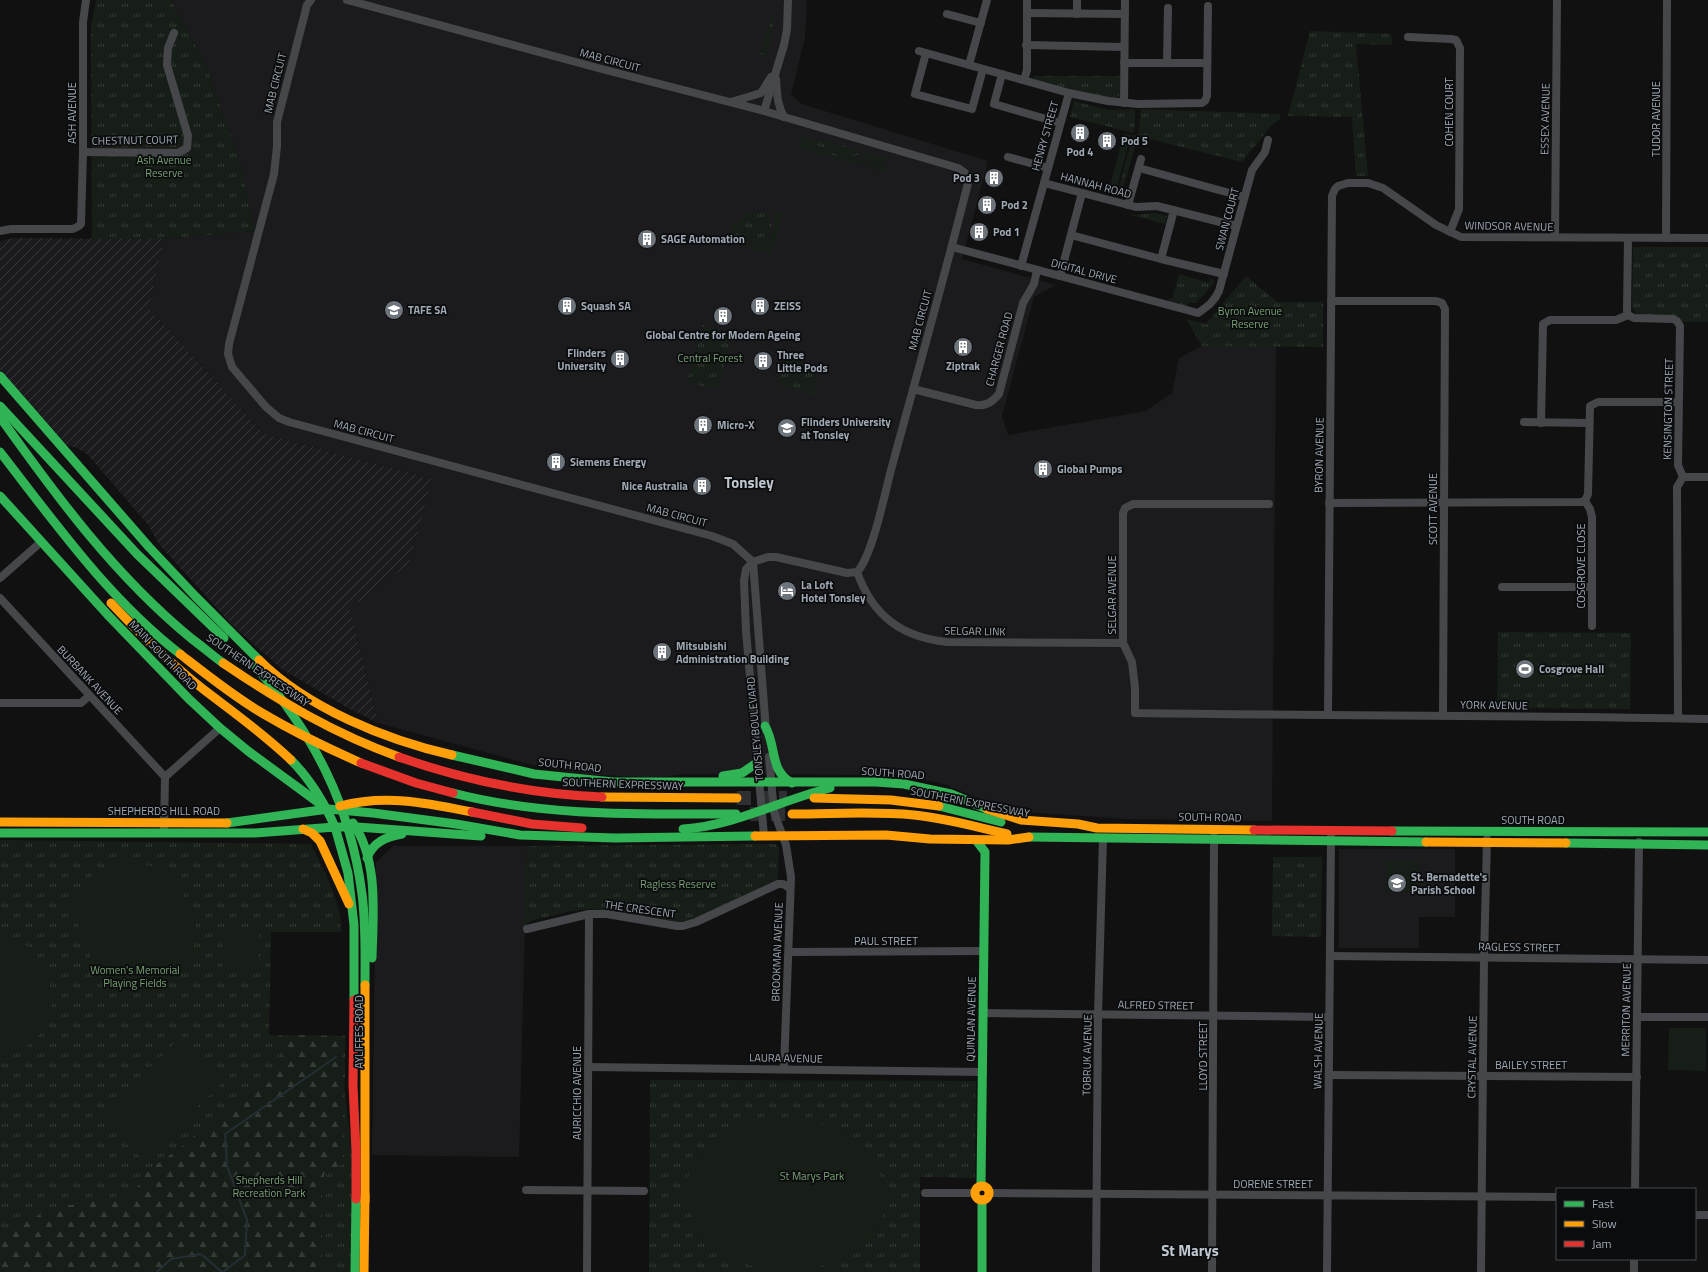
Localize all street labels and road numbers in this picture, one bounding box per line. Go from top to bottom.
street label: MAB CIRCUIT [578,44,642,76]
street label: MAB CIRCUIT [260,51,290,115]
street label: COHEN COURT [1441,77,1457,147]
street label: TUDOR AVENUE [1648,81,1664,157]
street label: ASH AVENUE [64,82,80,144]
street label: ESSEX AVENUE [1536,83,1554,155]
street label: HENRY STREET [1027,99,1063,173]
street label: CHESTNUT COURT [92,131,179,149]
street label: HANNAH ROAD [1059,168,1133,202]
street label: SWAN COURT [1211,186,1243,252]
street label: WINDSOR AVENUE [1464,217,1554,235]
street label: DIGITAL DRIVE [1049,254,1119,288]
street label: MAB CIRCUIT [904,288,936,352]
street label: CHARGER ROAD [981,310,1017,388]
street label: KENSINGTON STREET [1659,358,1677,460]
street label: MAB CIRCUIT [332,415,396,447]
street label: BYRON AVENUE [1310,417,1328,493]
street label: SCOTT AVENUE [1425,473,1441,545]
street label: MAB CIRCUIT [645,499,709,531]
street label: COSGROVE CLOSE [1573,523,1589,609]
street label: SELGAR AVENUE [1104,556,1120,634]
street label: MAIN SOUTH ROAD [125,616,201,694]
street label: SELGAR LINK [944,622,1007,640]
street label: SOUTHERN EXPRESSWAY [203,629,313,711]
street label: BURBANK AVENUE [54,642,126,718]
street label: TONSLEY BOULEVARD [742,676,768,782]
street label: YORK AVENUE [1460,696,1528,714]
street label: SOUTH ROAD [538,754,602,776]
street label: SOUTH ROAD [861,763,925,783]
street label: SOUTHERN EXPRESSWAY [562,774,684,794]
street label: SOUTHERN EXPRESSWAY [909,783,1031,821]
street label: SHEPHERDS HILL ROAD [108,803,220,819]
street label: SOUTH ROAD [1178,808,1242,826]
street label: SOUTH ROAD [1501,812,1565,828]
street label: THE CRESCENT [603,896,677,922]
street label: BROOKMAN AVENUE [767,902,787,1002]
street label: PAUL STREET [854,933,918,949]
street label: RAGLESS STREET [1478,938,1560,956]
street label: MERRITON AVENUE [1617,963,1635,1057]
street label: QUINLAN AVENUE [962,976,980,1062]
street label: AYLIFFES ROAD [351,995,367,1069]
street label: ALFRED STREET [1118,996,1195,1014]
street label: WALSH AVENUE [1309,1013,1327,1089]
street label: TOBRUK AVENUE [1078,1014,1096,1096]
street label: CRYSTAL AVENUE [1463,1015,1481,1099]
street label: LLOYD STREET [1195,1021,1211,1091]
street label: AURICCHIO AVENUE [569,1046,585,1140]
street label: LAURA AVENUE [749,1049,823,1067]
street label: BAILEY STREET [1495,1057,1567,1073]
street label: DORENE STREET [1233,1176,1313,1192]

